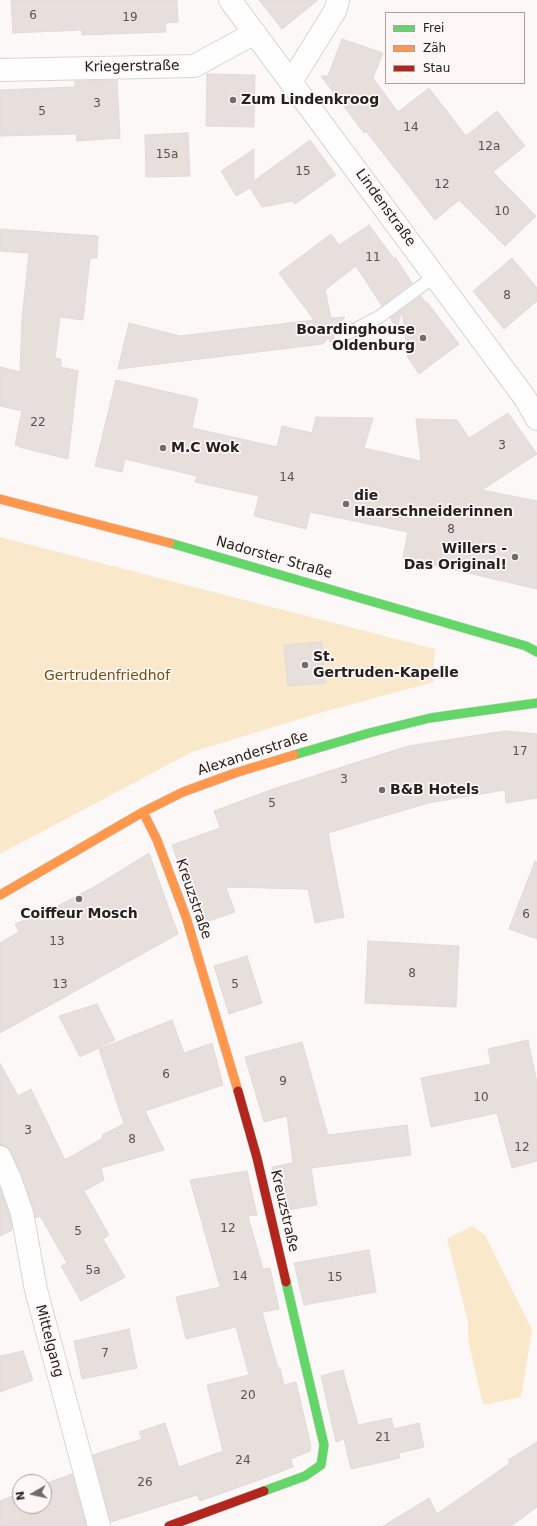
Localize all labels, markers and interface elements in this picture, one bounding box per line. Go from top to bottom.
house number: 6 [29,9,37,23]
house number: 19 [122,11,138,25]
legend [385,12,525,84]
text: Frei [423,21,444,35]
text: Zäh [423,41,446,55]
street label: Kriegerstraße [84,58,180,76]
text: Stau [423,61,450,75]
place label: Zum Lindenkroog [241,92,379,108]
marker: Zum Lindenkroog [228,95,238,105]
house number: 3 [93,97,101,111]
house number: 5 [38,105,46,119]
house number: 14 [403,121,419,135]
house number: 12a [478,140,500,154]
house number: 15a [156,148,178,162]
house number: 15 [295,165,311,179]
street label: Lindenstraße [351,166,419,250]
house number: 12 [434,178,450,192]
house number: 10 [494,205,510,219]
house number: 11 [365,251,381,265]
house number: 8 [503,289,511,303]
place label: Boardinghouse Oldenburg [296,322,415,354]
marker: Boardinghouse Oldenburg [418,333,428,343]
house number: 22 [30,416,46,430]
house number: 3 [498,439,506,453]
place label: M.C Wok [171,440,239,456]
marker: M.C Wok [158,443,168,453]
house number: 14 [279,471,295,485]
place label: die Haarschneiderinnen [354,488,513,520]
marker: die Haarschneiderinnen [341,499,351,509]
house number: 8 [447,523,455,537]
street label: Nadorster Straße [214,533,334,583]
place label: Willers - Das Original! [404,541,507,574]
marker: Willers - Das Original! [510,552,520,562]
place label: St. Gertruden-Kapelle [313,649,459,682]
marker: St. Gertruden-Kapelle [300,660,310,670]
park label: Gertrudenfriedhof [44,668,170,684]
street label: Alexanderstraße [196,728,310,780]
house number: 17 [512,745,528,759]
house number: 3 [340,773,348,787]
place label: B&B Hotels [390,782,479,798]
marker: B&B Hotels [377,785,387,795]
house number: 5 [268,797,276,811]
street label: Kreuzstraße [171,857,215,941]
marker: Coiffeur Mosch [74,894,84,904]
place label: Coiffeur Mosch [20,906,138,922]
house number: 6 [522,908,530,922]
house number: 13 [49,935,65,949]
house number: 8 [408,967,416,981]
house number: 13 [52,978,68,992]
house number: 5 [231,978,239,992]
house number: 6 [162,1068,170,1082]
house number: 9 [279,1075,287,1089]
house number: 10 [473,1091,489,1105]
house number: 3 [24,1124,32,1138]
house number: 8 [128,1133,136,1147]
house number: 12 [514,1141,530,1155]
street label: Kreuzstraße [266,1168,302,1254]
house number: 12 [220,1222,236,1236]
house number: 5 [74,1225,82,1239]
house number: 5a [86,1264,100,1278]
house number: 14 [232,1270,248,1284]
house number: 15 [327,1271,343,1285]
street label: Mittelgang [31,1303,67,1379]
house number: 7 [101,1347,109,1361]
house number: 20 [240,1389,256,1403]
house number: 21 [375,1431,391,1445]
house number: 24 [235,1454,251,1468]
north arrow [12,1474,52,1514]
house number: 26 [137,1476,153,1490]
text: N [14,1490,28,1501]

